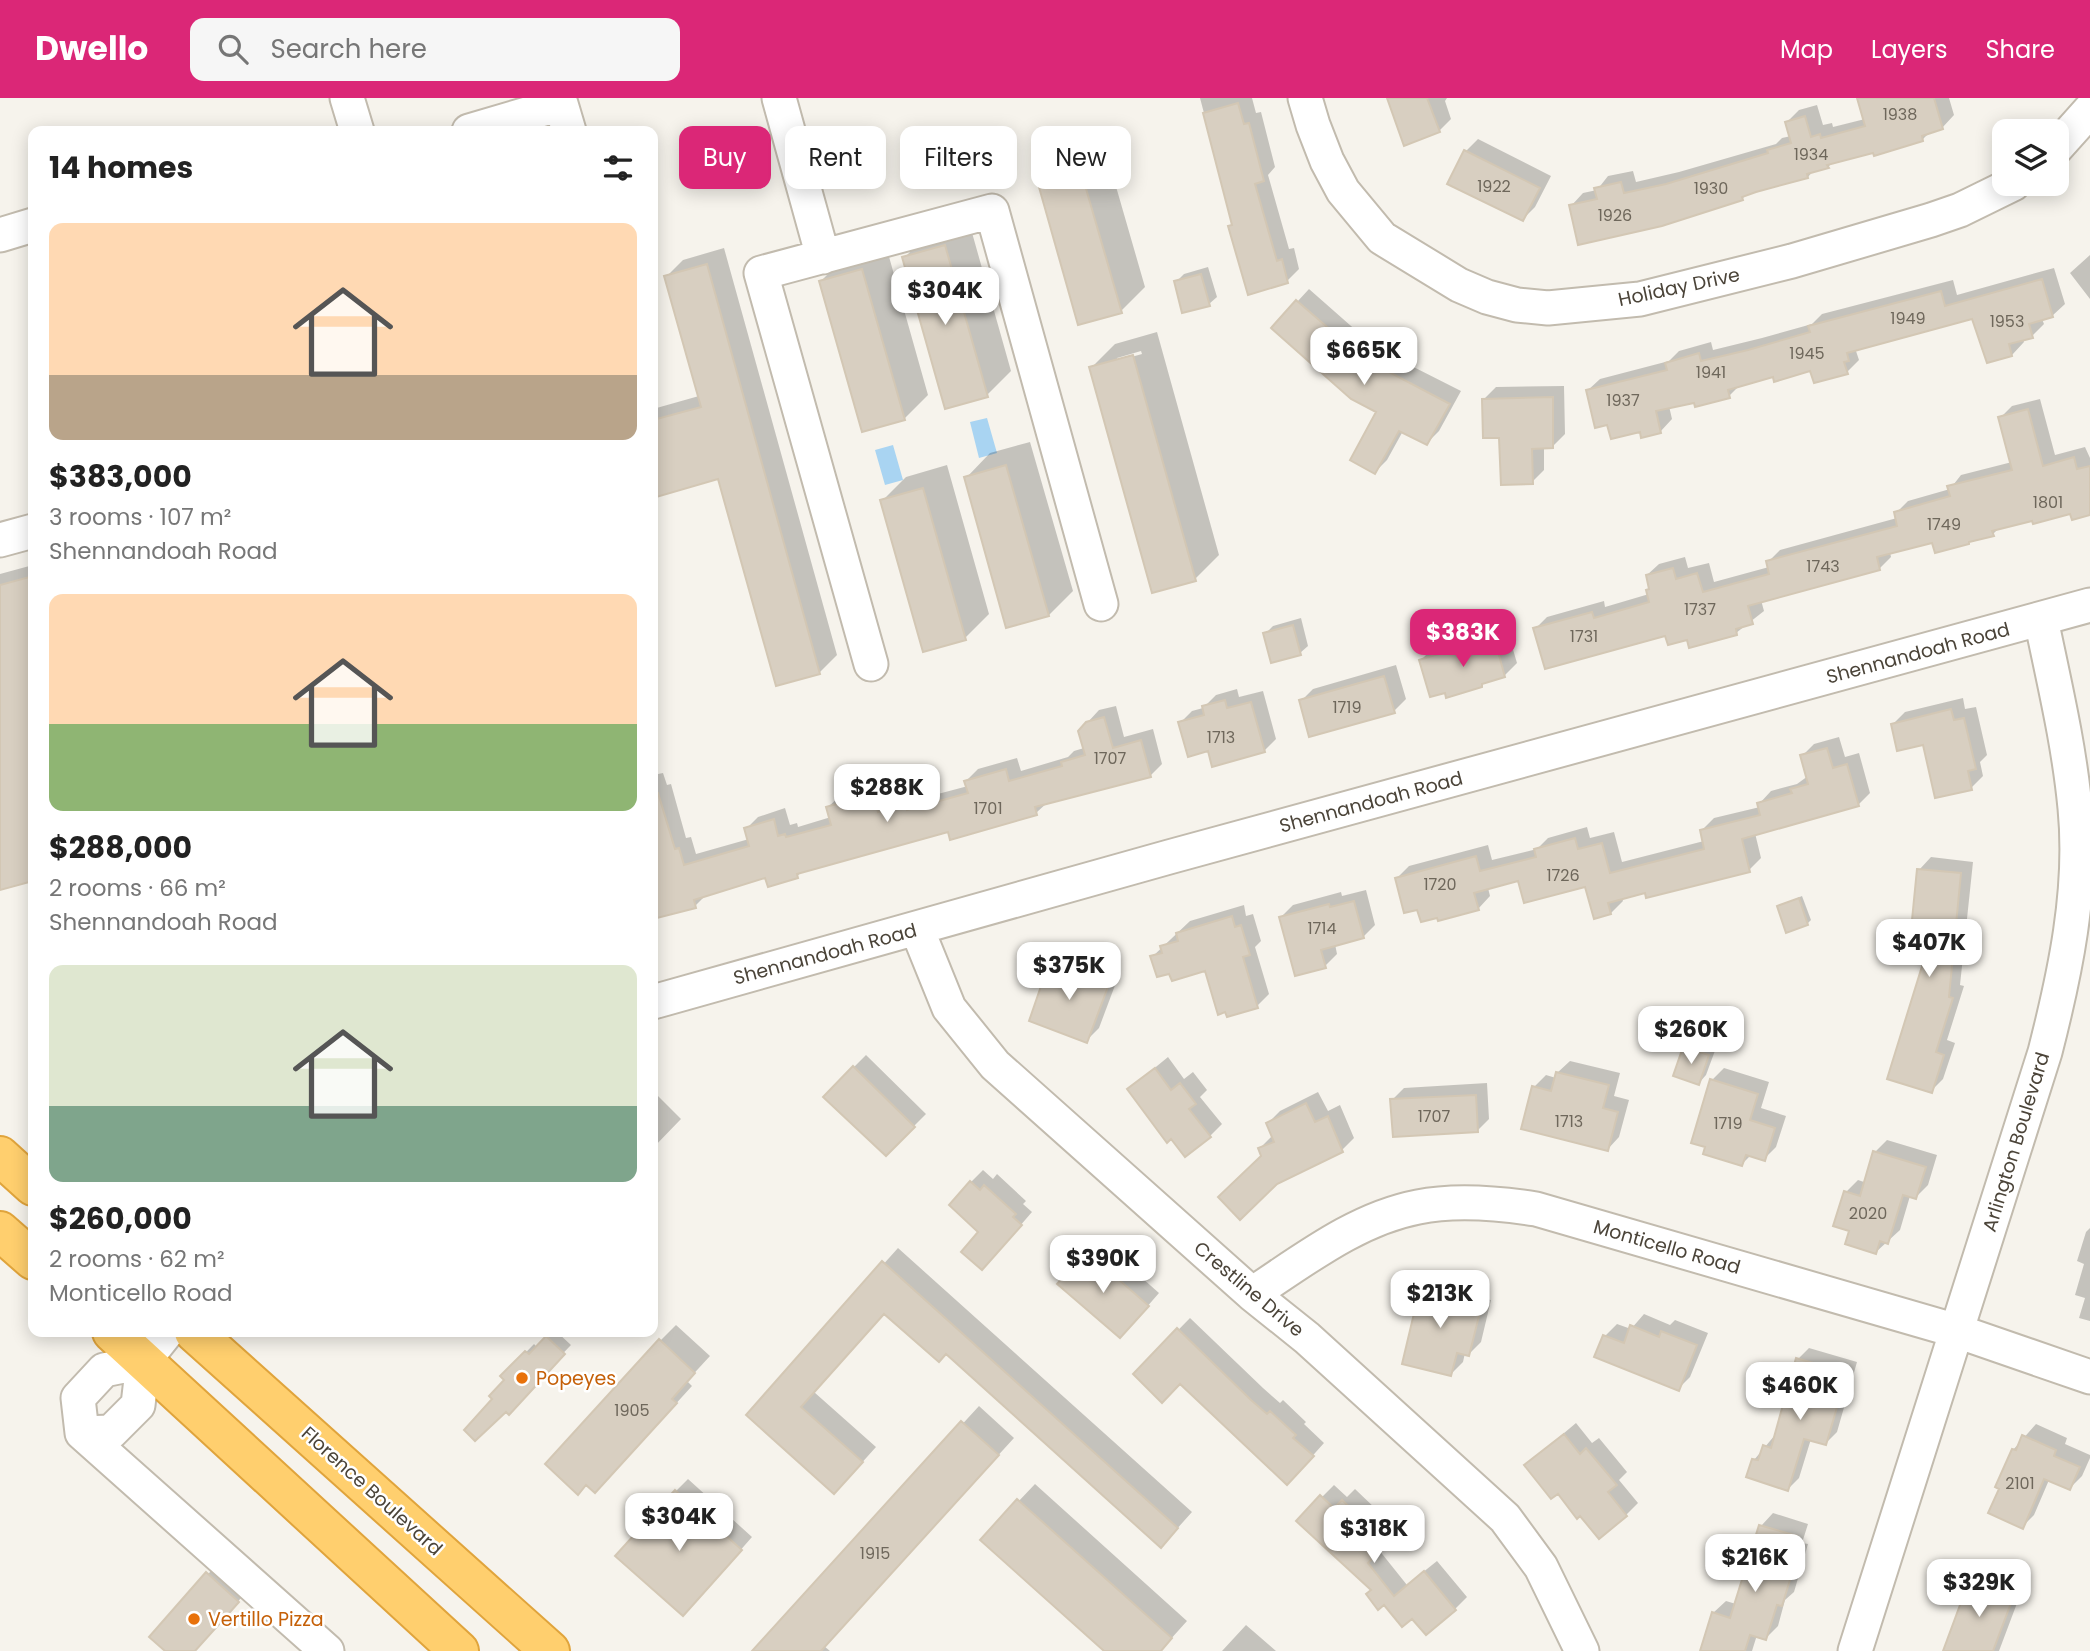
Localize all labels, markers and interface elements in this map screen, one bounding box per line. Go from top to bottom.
search box [190,18,680,81]
text: Dwello [35,25,148,72]
icon: search [214,30,252,68]
text: Search here [270,31,427,67]
text: Map [1780,33,1833,66]
text: Layers [1871,33,1947,66]
text: Share [1985,33,2055,66]
house number: 1938 [1883,103,1917,126]
map controls [1992,119,2069,196]
button: layers [1992,119,2069,196]
chip: Buy [679,126,771,189]
chip: Rent [785,126,886,189]
chip: Filters [900,126,1017,189]
chip: New [1031,126,1131,189]
house number: 1934 [1794,143,1828,166]
text: 14 homes [49,146,193,189]
icon: filters [599,149,637,187]
house number: 1922 [1477,175,1511,198]
house number: 1930 [1694,177,1728,200]
house number: 1926 [1598,204,1632,227]
street label: Holiday Drive [1616,261,1742,313]
pin: $304K [896,268,994,327]
icon: home [280,269,406,395]
text: $304K [907,274,983,306]
house number: 1949 [1890,307,1926,330]
house number: 1953 [1990,310,2024,333]
pin: $665K [1315,328,1413,387]
text: $665K [1326,334,1402,366]
house number: 1945 [1789,342,1825,365]
house number: 1941 [1696,361,1726,384]
house number: 1937 [1606,389,1640,412]
text: $383,000 [49,455,192,498]
house number: 1801 [2033,491,2063,514]
text: 3 rooms · 107 m² [49,501,231,533]
house number: 1749 [1927,513,1961,536]
text: Shennandoah Road [49,535,278,567]
house number: 1743 [1806,555,1840,578]
house number: 1737 [1684,598,1716,621]
pin: $383K [1414,610,1512,669]
text: $383K [1426,616,1500,648]
street label: Shennandoah Road [1823,616,2013,690]
house number: 1731 [1570,625,1598,648]
icon: home [280,640,406,766]
house number: 1719 [1332,696,1362,719]
house number: 1713 [1207,726,1235,749]
house number: 1707 [1094,747,1127,770]
pin: $288K [838,764,936,824]
street label: Shennandoah Road [1276,765,1466,839]
text: $288K [850,771,924,803]
house number: 1701 [973,797,1003,820]
text: $288,000 [49,826,192,869]
house number: 1726 [1546,864,1580,887]
text: 2 rooms · 66 m² [49,872,226,904]
house number: 1720 [1423,873,1457,896]
text: Shennandoah Road [49,906,278,938]
street label: Shennandoah Road [730,917,920,991]
house number: 1714 [1307,917,1337,940]
pin: $407K [1880,920,1978,979]
text: $407K [1892,926,1966,958]
pin: $375K [1020,942,1118,1002]
text: $375K [1033,949,1105,981]
pin: $260K [1642,1006,1740,1066]
icon: home [280,1011,406,1137]
text: $260K [1654,1013,1728,1045]
street label: Arlington Boulevard [1976,1049,2056,1235]
house number: 1707 [1418,1105,1451,1128]
house number: 1713 [1555,1110,1583,1133]
house number: 1719 [1713,1112,1743,1135]
text: $260,000 [49,1197,192,1240]
house number: 2020 [1849,1202,1887,1225]
street label: Monticello Road [1590,1213,1744,1281]
street label: Crestline Drive [1188,1235,1310,1343]
pin: $390K [1054,1236,1152,1295]
text: $390K [1066,1242,1140,1274]
text: 2 rooms · 62 m² [49,1243,225,1275]
pin: $213K [1391,1270,1489,1330]
text: Monticello Road [49,1277,232,1309]
text: $213K [1407,1277,1473,1309]
pin: $460K [1751,1362,1849,1422]
place label: Popeyes [536,1365,616,1392]
text: $460K [1762,1369,1838,1401]
marker: Popeyes [514,1370,530,1386]
house number: 1905 [614,1399,650,1422]
street label: Florence Boulevard [295,1420,449,1562]
house number: 2101 [2005,1472,2035,1495]
pin: $304K [630,1494,728,1553]
text: $304K [641,1500,717,1532]
pin: $318K [1325,1506,1423,1565]
text: $318K [1340,1512,1408,1544]
pin: $216K [1706,1534,1804,1594]
text: $216K [1721,1541,1789,1573]
house number: 1915 [860,1542,890,1565]
pin: $329K [1930,1560,2028,1619]
text: $329K [1943,1566,2015,1598]
place label: Vertillo Pizza [208,1606,324,1633]
marker: Vertillo Pizza [186,1611,202,1627]

